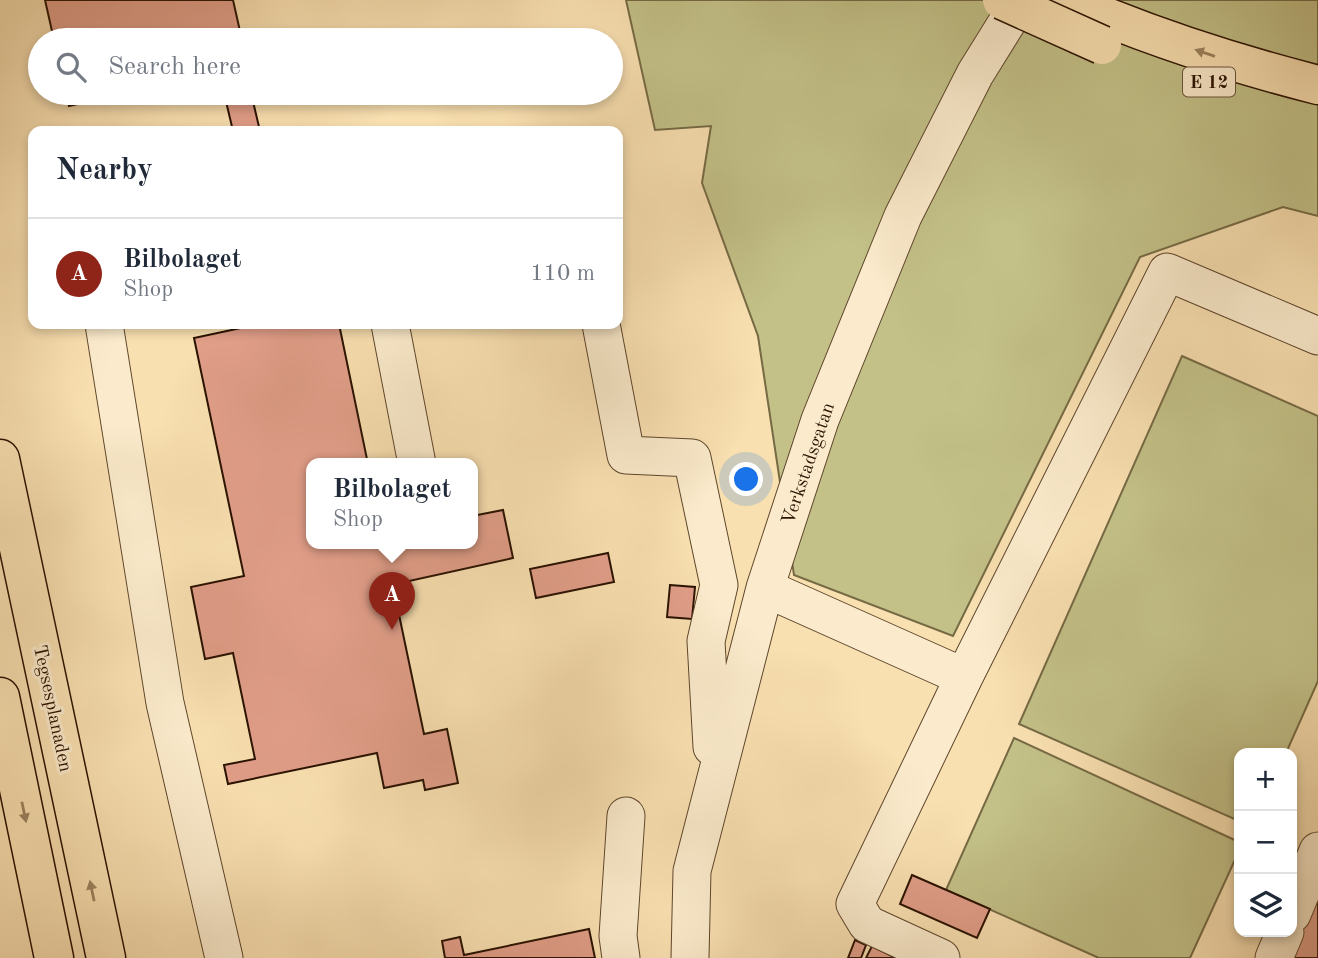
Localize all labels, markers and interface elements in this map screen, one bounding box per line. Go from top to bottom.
search box [28,28,623,105]
one-way arrow [1195,47,1216,58]
icon: search [52,48,90,86]
text: Search here [108,54,241,80]
road number: E 12 [1183,68,1235,96]
text: Nearby [56,156,153,186]
text: Bilbolaget [123,247,241,273]
text: A [70,262,88,285]
text: 110 m [530,262,595,285]
text: Shop [123,278,173,301]
street label: Verkstadsgatan [780,400,839,527]
popup [306,458,478,549]
your location [729,462,763,496]
text: Bilbolaget [333,477,451,503]
text: Shop [333,508,383,531]
pin: A [369,572,415,630]
street label: Tegsesplanaden [29,643,74,774]
map controls [1234,748,1297,937]
button: + [1234,748,1297,811]
one-way arrow [18,801,29,823]
button: − [1234,811,1297,874]
button: layers [1234,874,1297,937]
one-way arrow [87,880,98,902]

